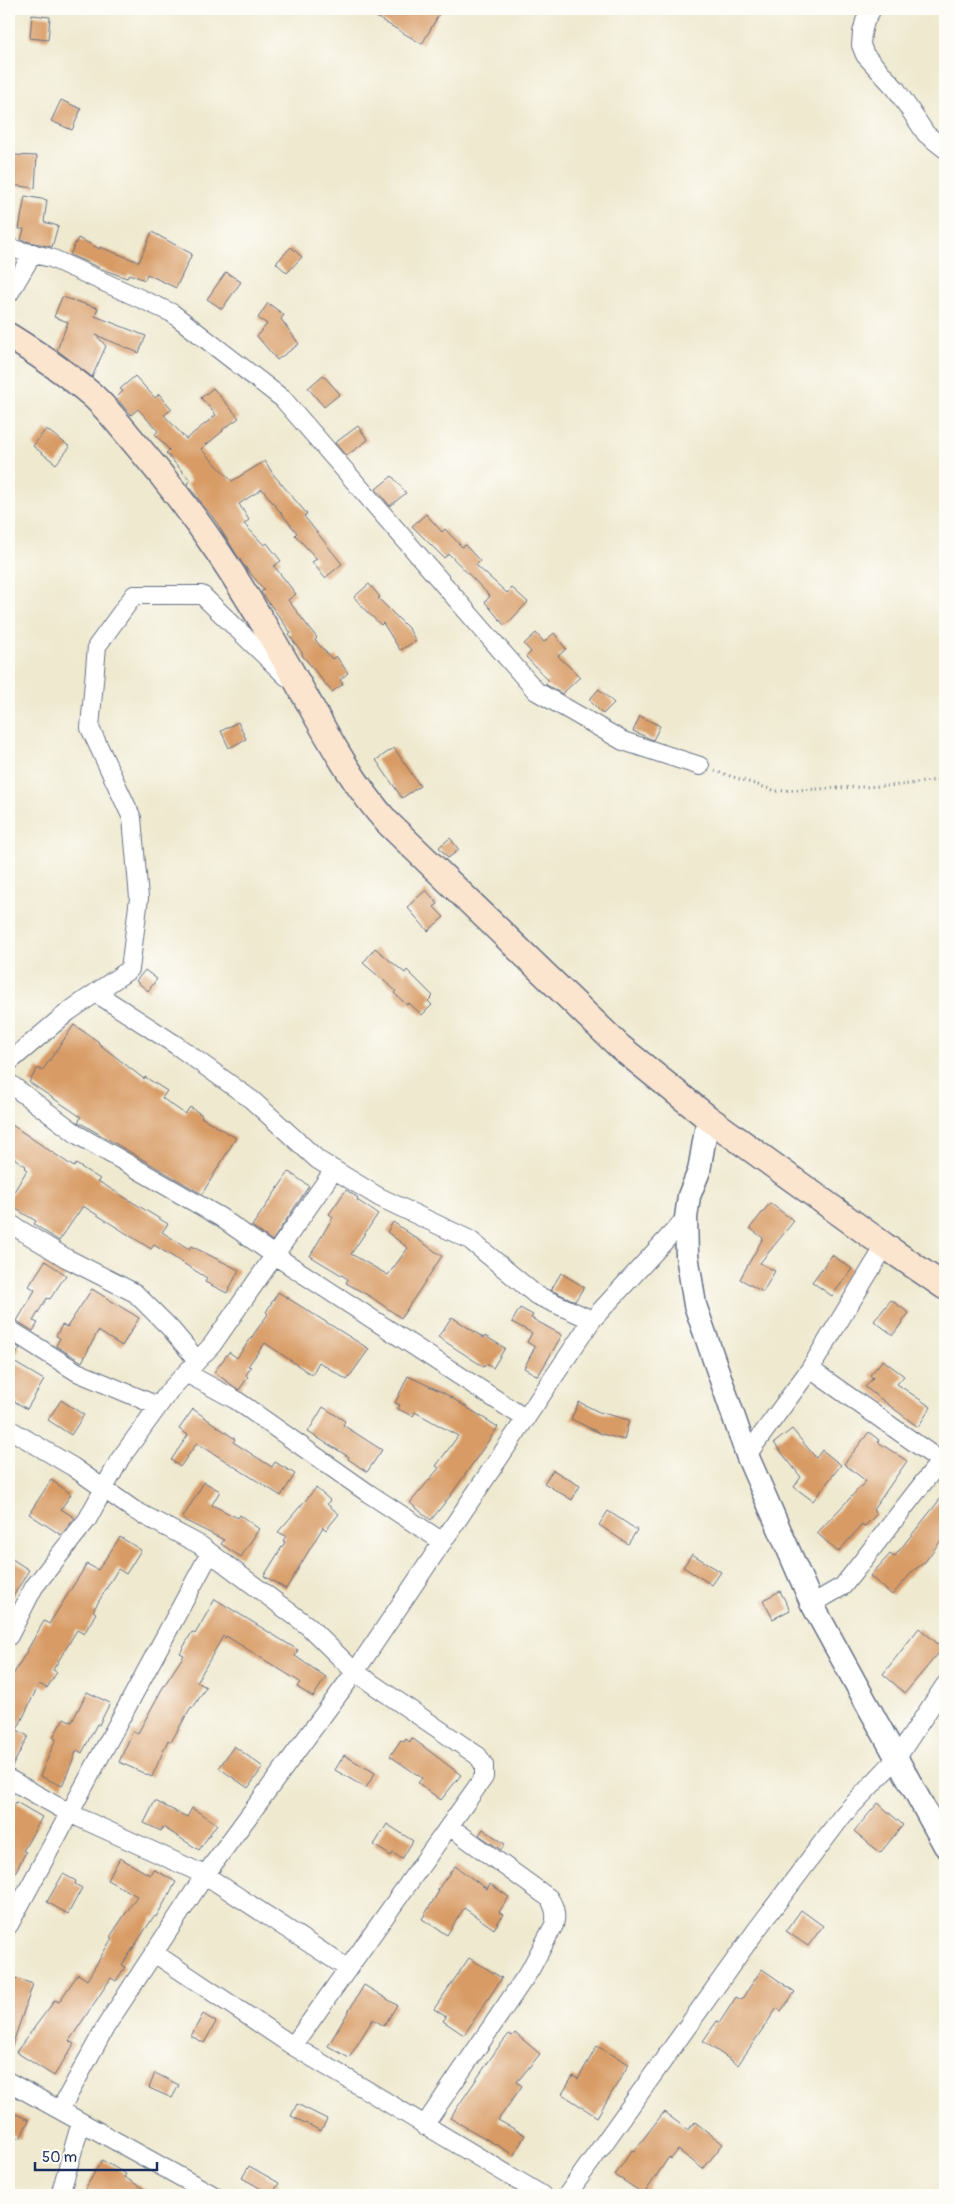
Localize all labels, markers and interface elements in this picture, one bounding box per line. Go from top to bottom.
scale bar [35,2139,158,2171]
text: 50 m [42,2148,77,2167]

